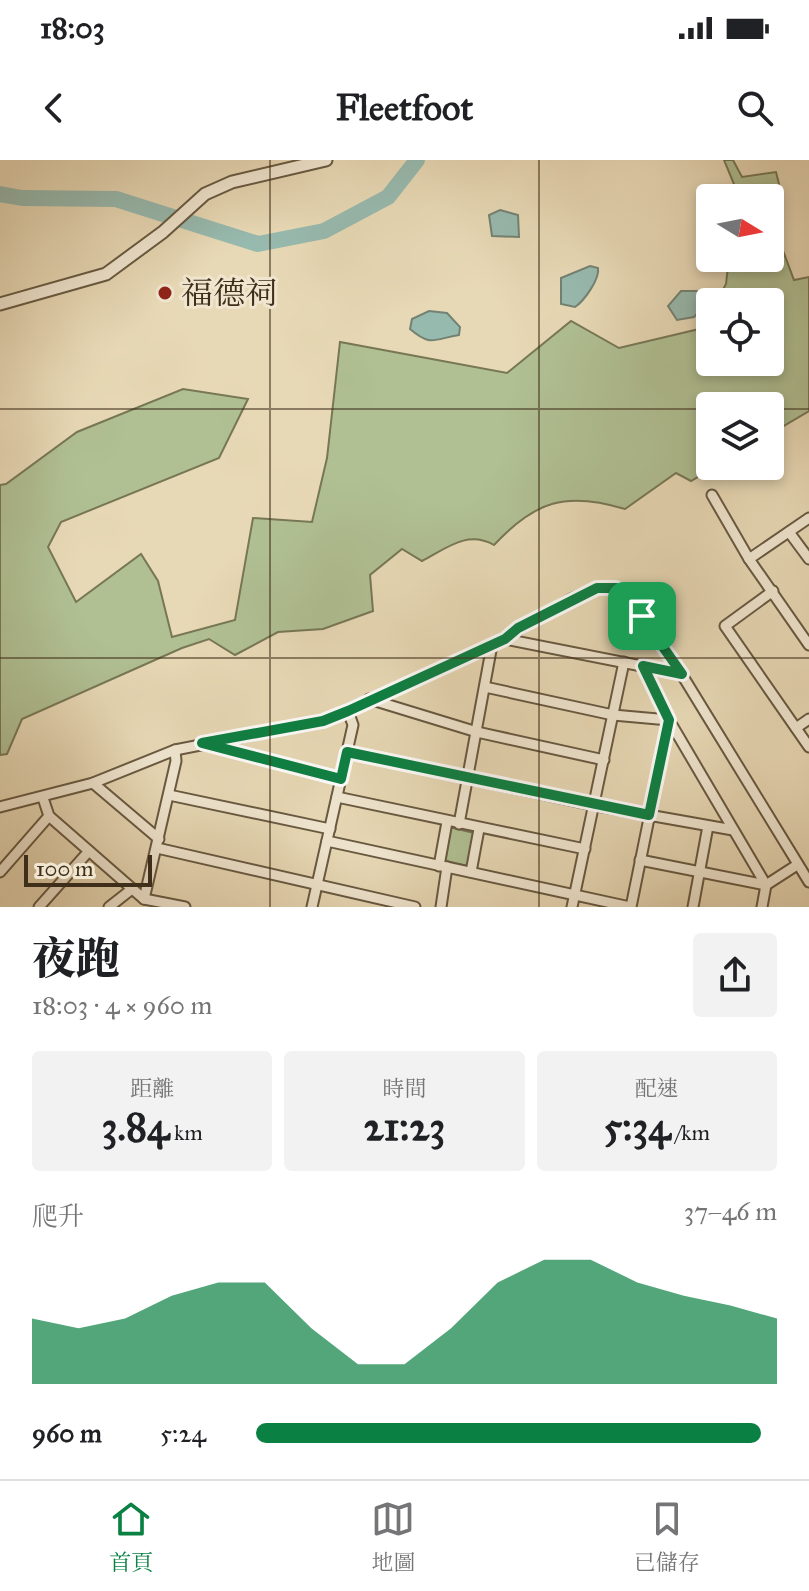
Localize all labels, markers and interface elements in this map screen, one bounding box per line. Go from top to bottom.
text: 18:03 [40,10,105,46]
icon: back [32,86,76,130]
text: Fleetfoot [336,86,473,130]
icon: search [733,86,777,130]
north arrow [696,184,784,272]
map controls [696,184,784,480]
place label: 福德祠 [181,274,277,313]
marker: 福德祠 [156,284,174,302]
button: locate [696,288,784,376]
button: layers [696,392,784,480]
pin [608,582,676,650]
icon: arrive [620,594,664,638]
scale bar [24,851,152,887]
text: 100 m [36,855,93,882]
text: 夜跑 [32,932,120,986]
button: share [693,933,777,1017]
text: 18:03 · 4 × 960 m [32,989,212,1021]
text: 距離 [130,1075,174,1102]
text: 時間 [382,1075,427,1102]
text: 配速 [635,1075,679,1102]
text: 3.84 [102,1102,169,1151]
text: 21:23 [364,1102,445,1151]
text: 5:34 [604,1102,671,1151]
text: km [169,1119,203,1146]
text: /km [671,1119,710,1146]
text: 37–46 m [684,1195,777,1227]
text: 爬升 [32,1200,84,1232]
text: 960 m [32,1417,102,1449]
text: 5:24 [160,1417,206,1449]
tab: 首頁 [109,1497,153,1576]
tab: 地圖 [371,1497,416,1576]
tab: 已儲存 [634,1497,700,1576]

